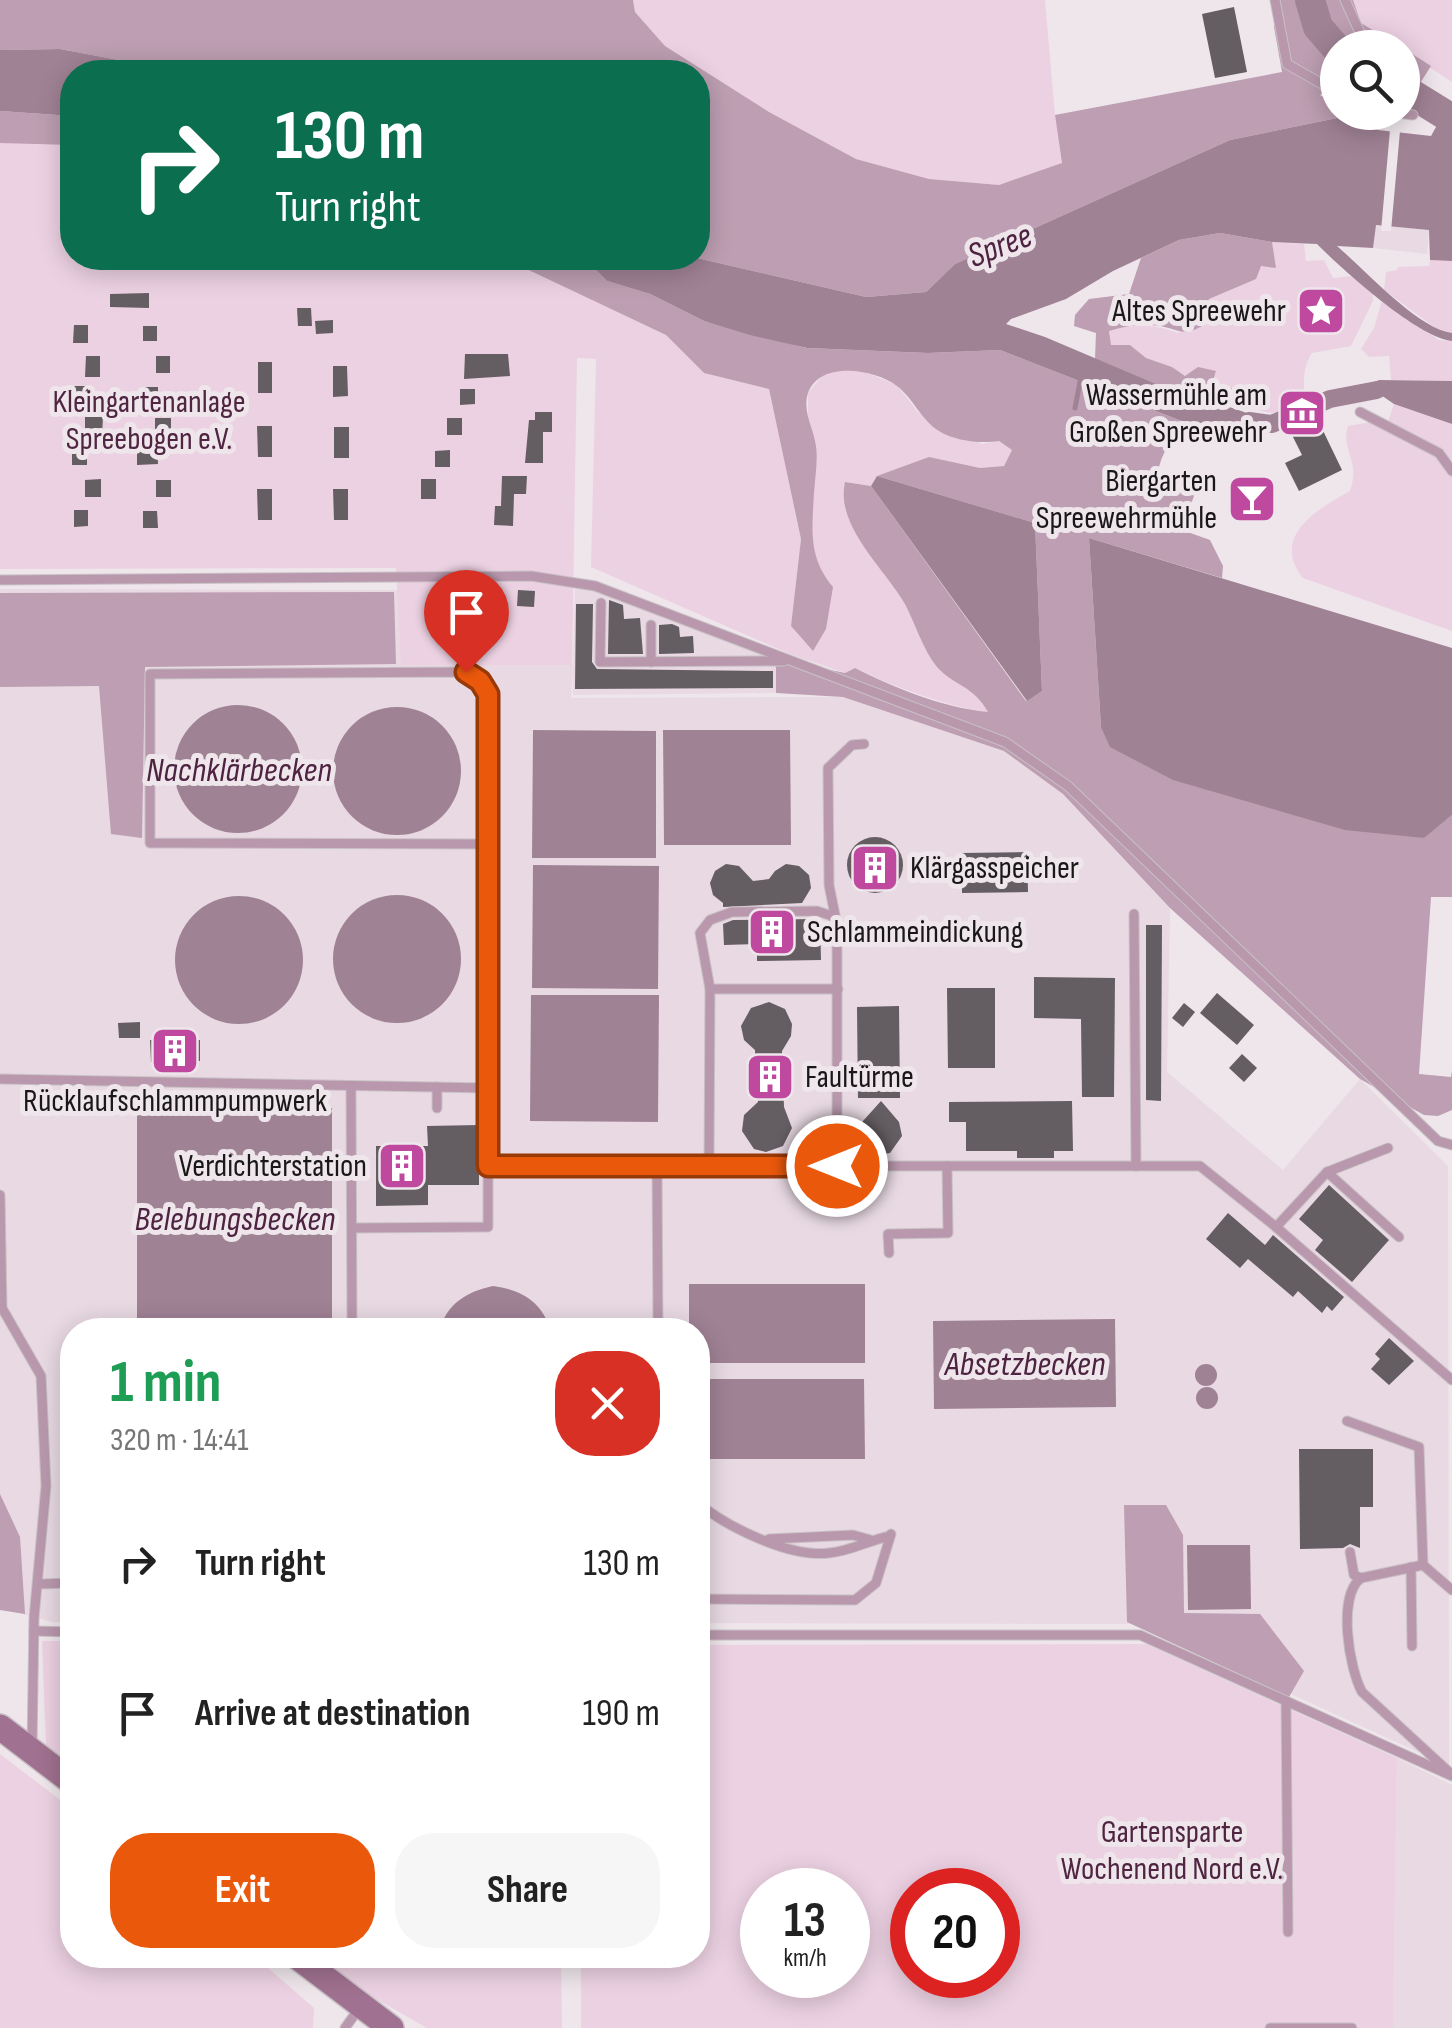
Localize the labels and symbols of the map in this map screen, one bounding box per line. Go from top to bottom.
water label: Spree [962,214,1039,278]
place icon: Altes Spreewehr [1295,285,1347,337]
place label: Altes Spreewehr [1111,292,1286,331]
place label: Wassermühle am Großen Spreewehr [1069,376,1267,452]
park label: Kleingartenanlage Spreebogen e.V. [52,383,246,459]
museum icon: Wassermühle am Großen Spreewehr [1276,387,1328,439]
place label: Biergarten Spreewehrmühle [1036,462,1217,538]
bar icon: Biergarten Spreewehrmühle [1226,473,1278,525]
pin [424,570,509,673]
water label: Nachklärbecken [146,749,332,792]
building icon: Klärgasspeicher [849,842,901,894]
place label: Klärgasspeicher [910,849,1079,888]
building icon: Schlammeindickung [746,906,798,958]
place label: Schlammeindickung [807,913,1023,952]
building icon: Rücklaufschlammpumpwerk [149,1025,201,1077]
building icon: Faultürme [744,1051,796,1103]
place label: Faultürme [805,1058,914,1097]
place label: Rücklaufschlammpumpwerk [23,1082,327,1121]
position arrow [785,1114,889,1218]
building icon: Verdichterstation [376,1140,428,1192]
place label: Verdichterstation [179,1147,367,1186]
water label: Belebungsbecken [135,1198,335,1241]
water label: Absetzbecken [943,1343,1105,1386]
park label: Gartensparte Wochenend Nord e.V. [1061,1813,1283,1889]
speed limit sign: 20 [890,1868,1020,1998]

